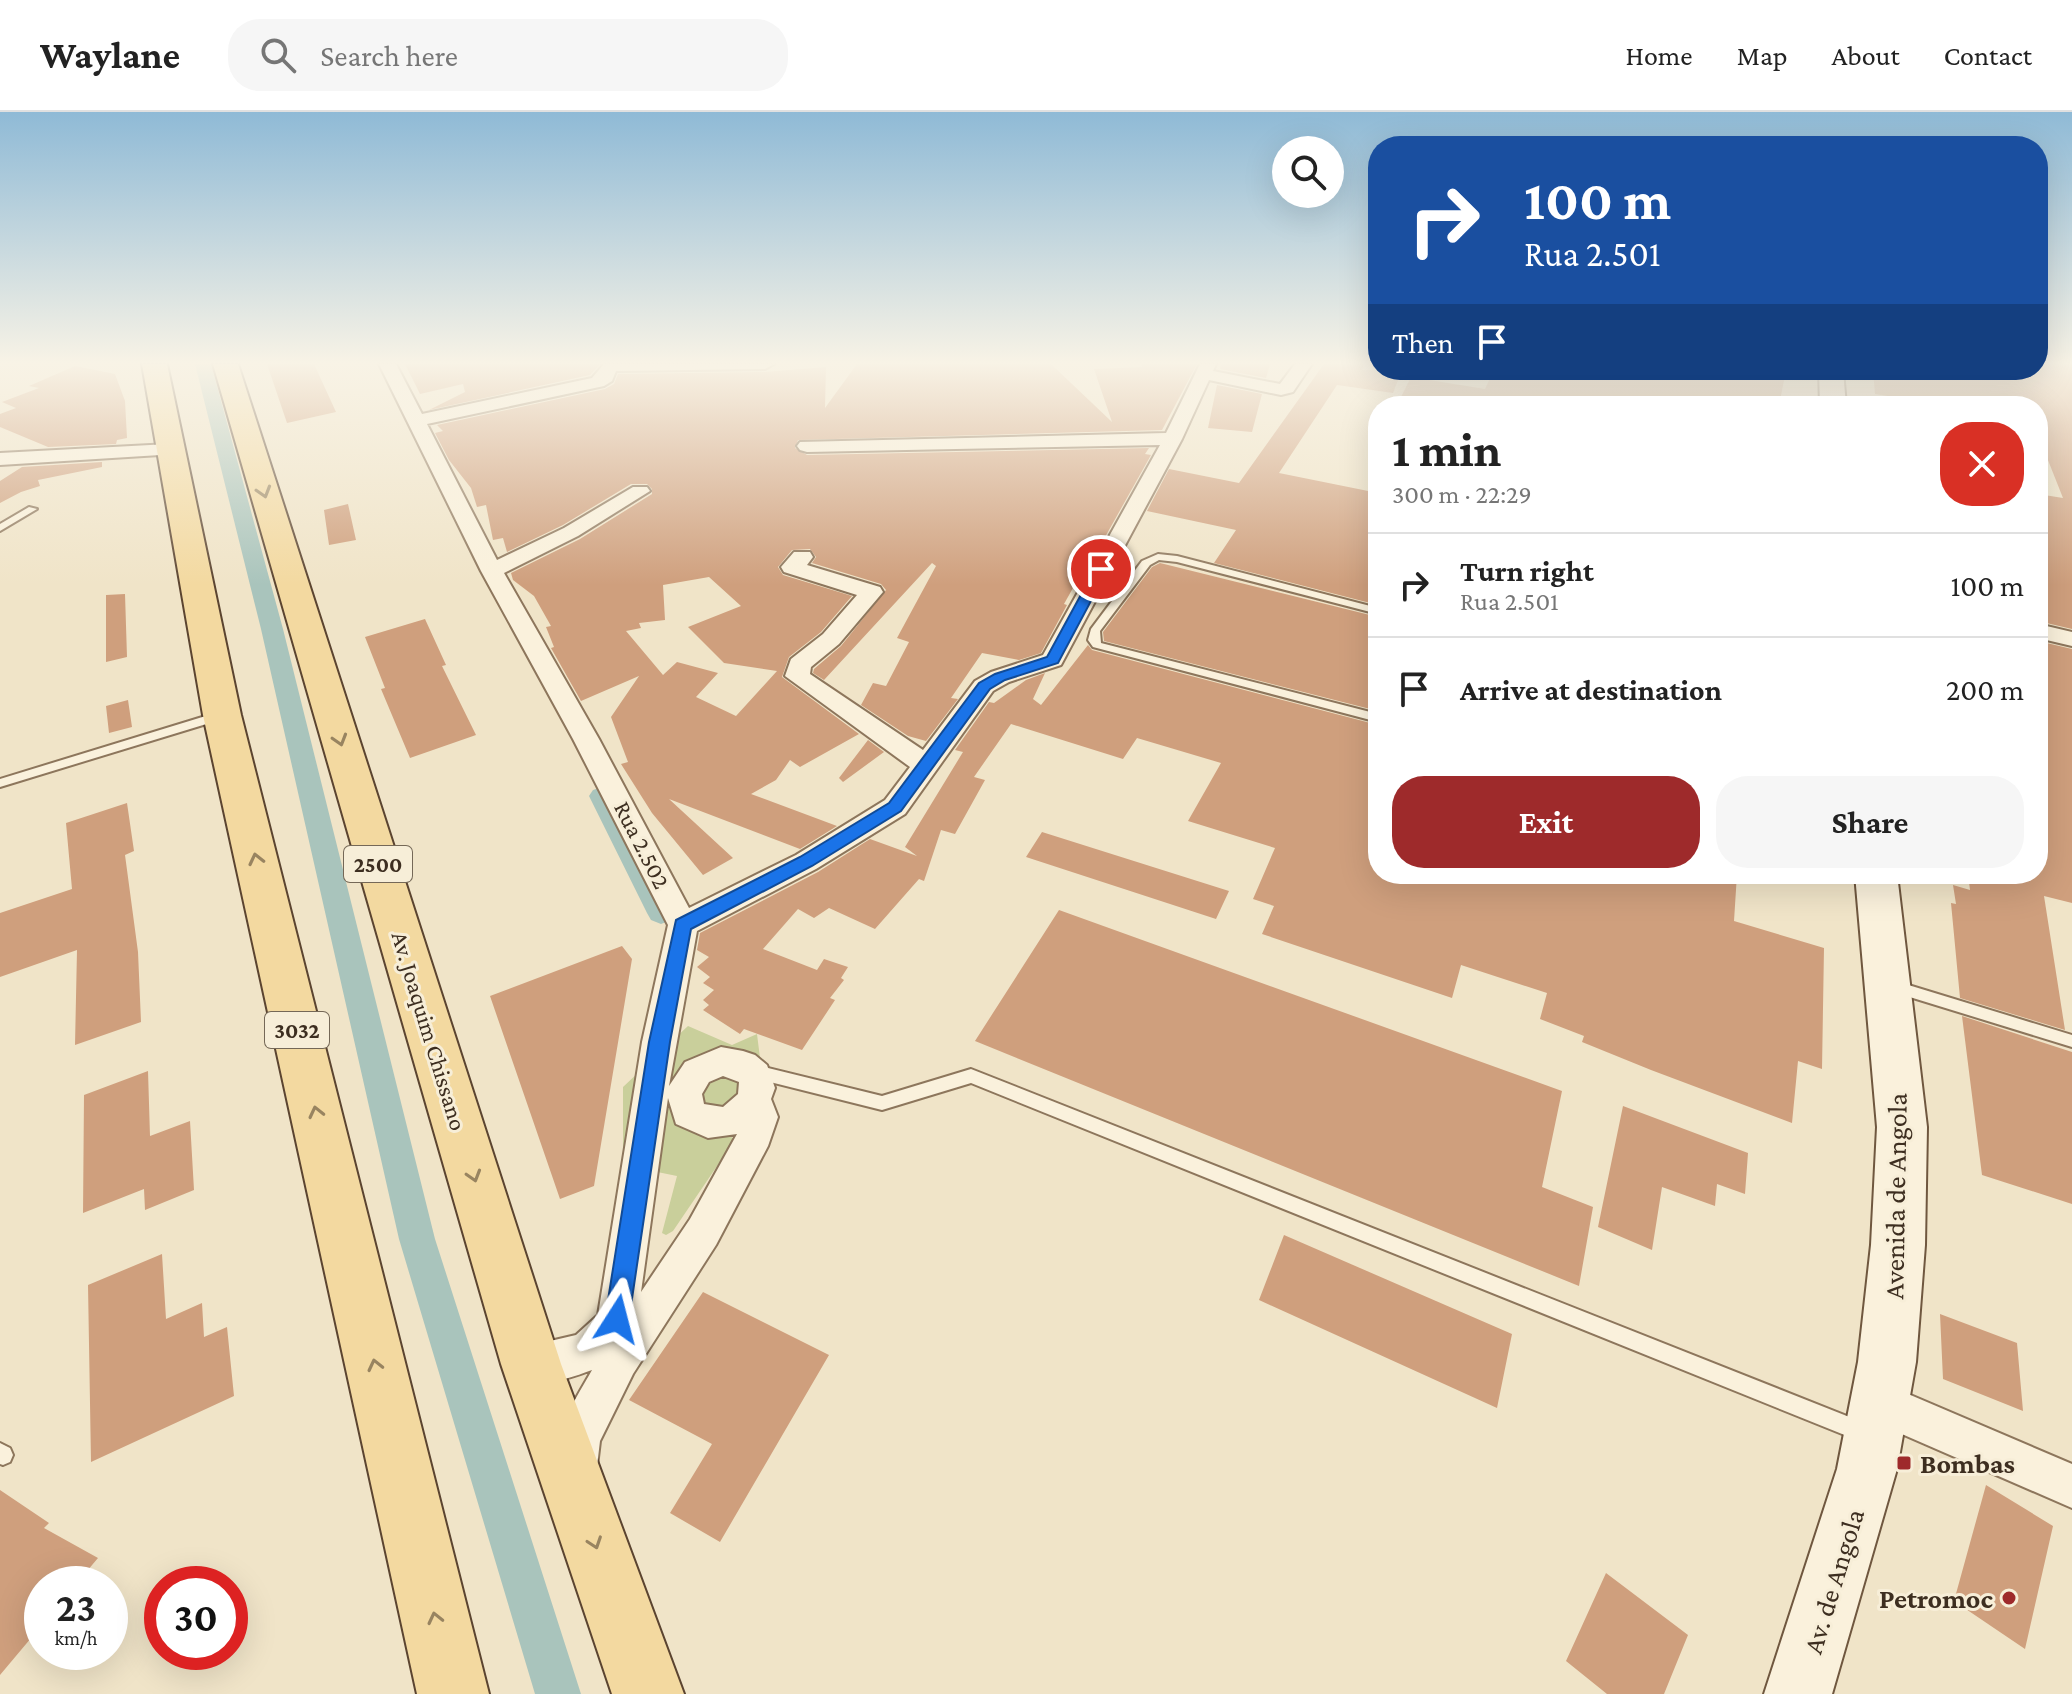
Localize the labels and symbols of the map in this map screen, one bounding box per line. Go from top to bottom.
one-way arrow [255,484,271,498]
pin [1067,535,1135,603]
one-way arrow [331,733,347,747]
street label: Rua 2.502 [609,797,676,893]
road number: 2500 [344,846,412,882]
one-way arrow [248,852,265,866]
street label: Av. Joaquim Chissano [386,928,473,1134]
road number: 3032 [265,1012,329,1048]
street label: Avenida de Angola [1878,1092,1913,1299]
one-way arrow [308,1106,325,1119]
one-way arrow [465,1169,481,1183]
position arrow [575,1277,659,1361]
one-way arrow [368,1359,385,1372]
place label: Bombas [1920,1448,2015,1479]
marker: Bombas [1895,1454,1913,1472]
street label: Av. de Angola [1797,1505,1870,1657]
one-way arrow [585,1535,602,1549]
speed limit sign: 30 [144,1566,248,1670]
place label: Petromoc [1879,1583,1993,1614]
marker: Petromoc [2000,1589,2018,1607]
one-way arrow [427,1612,444,1625]

